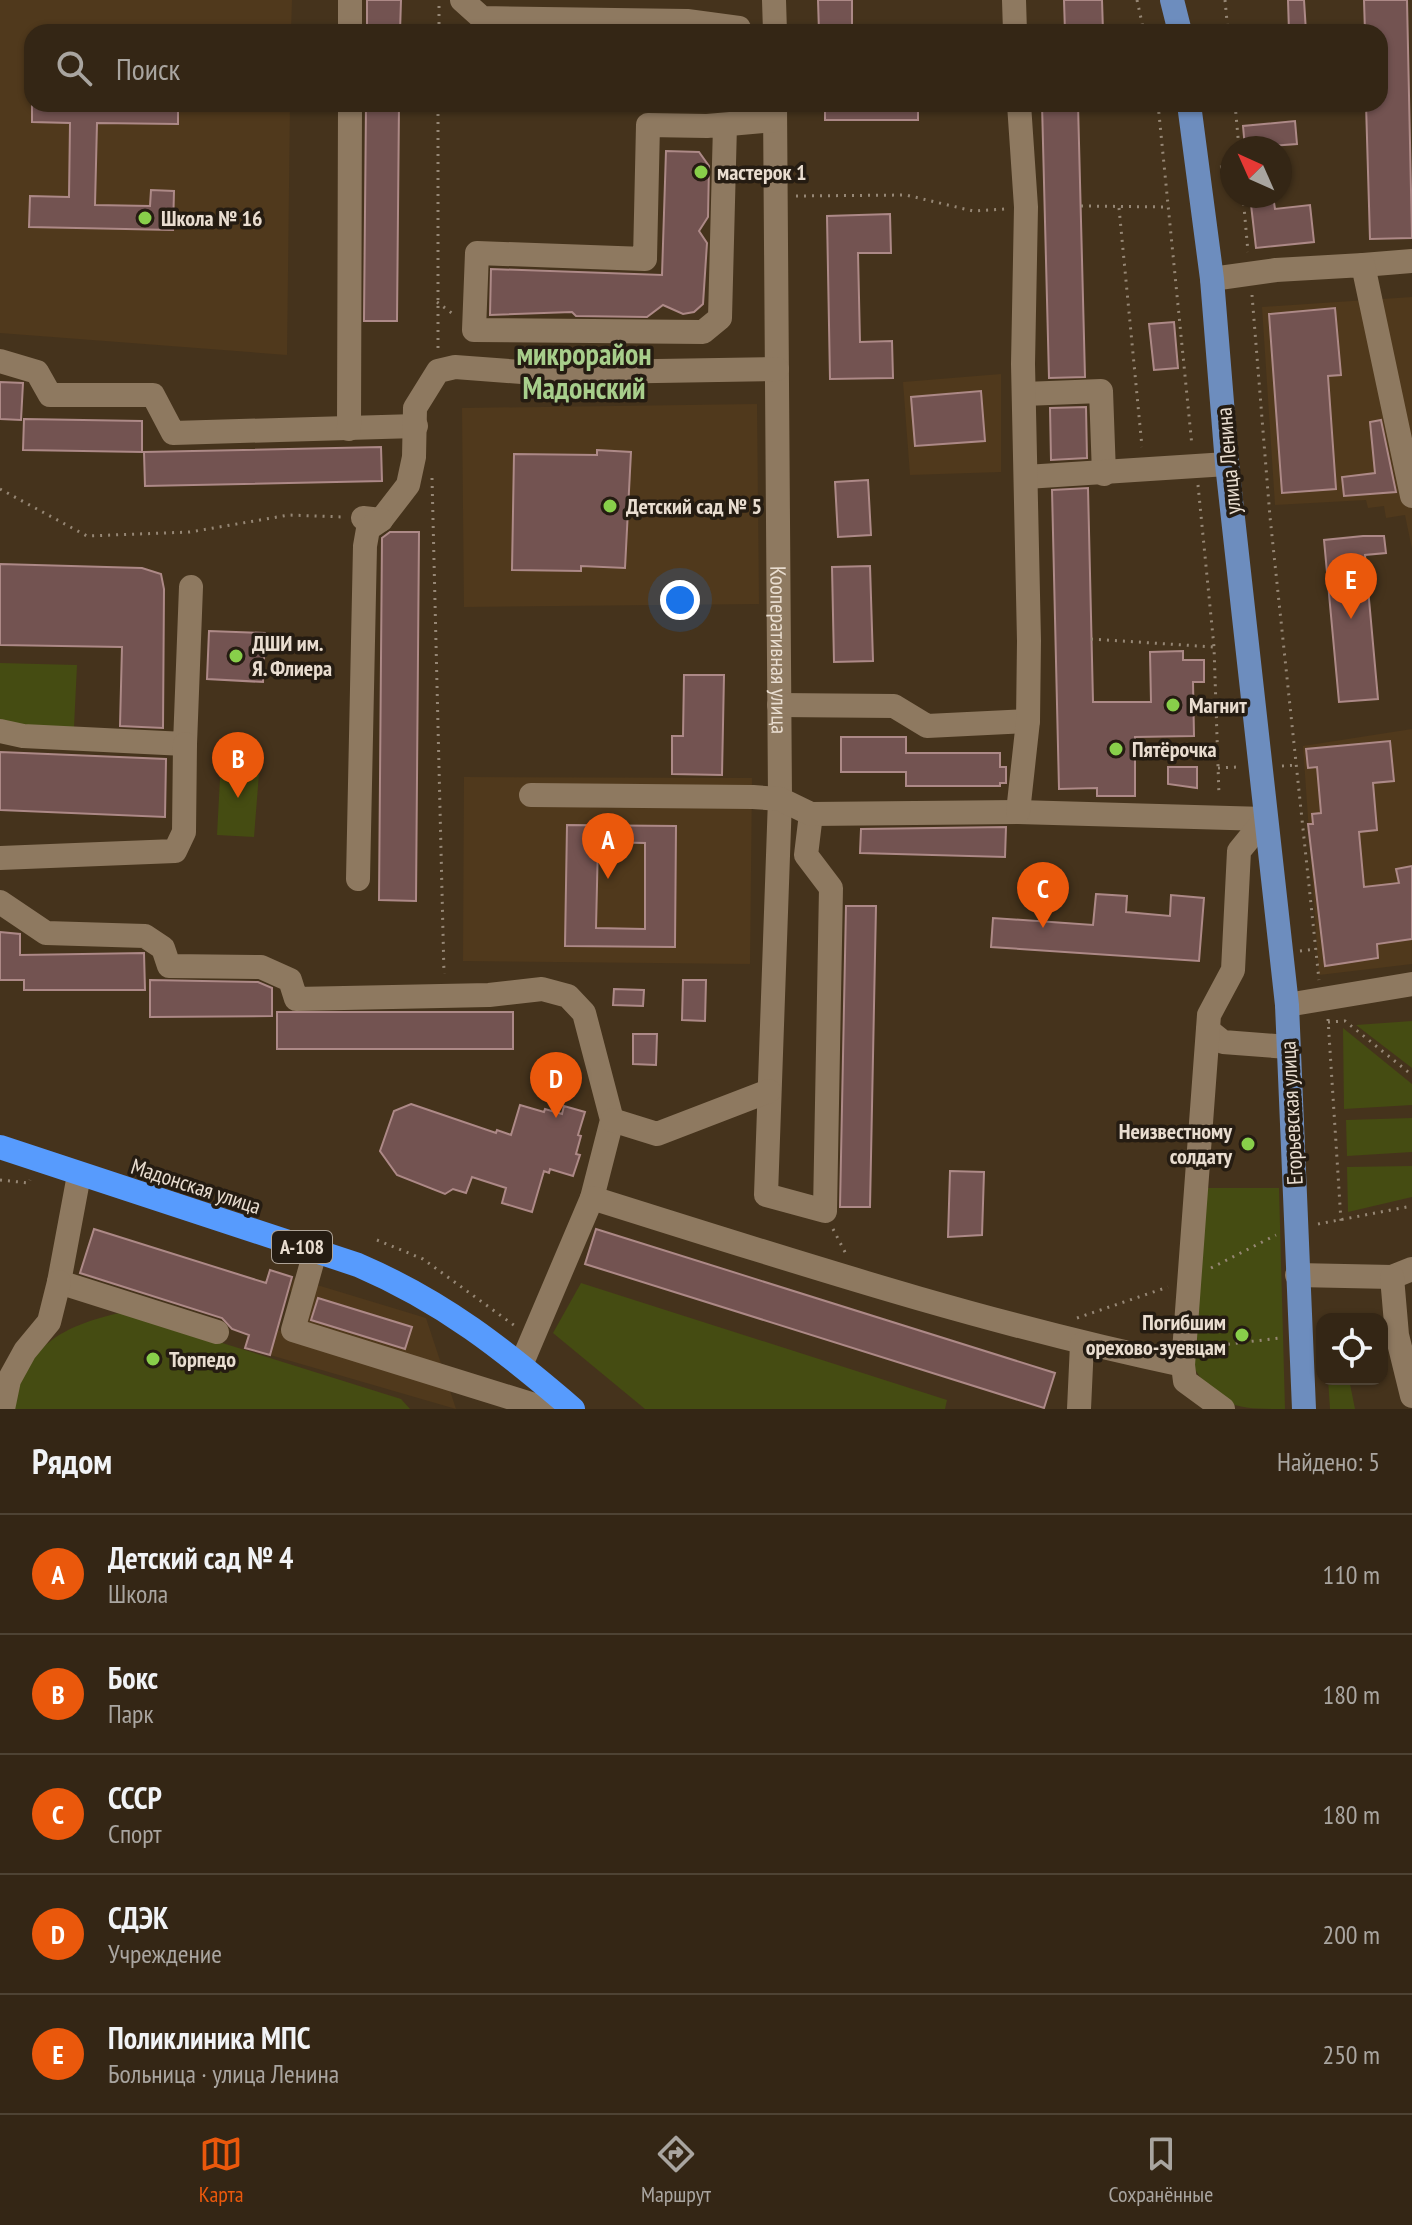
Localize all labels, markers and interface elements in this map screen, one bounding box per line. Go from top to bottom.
search box [24,24,1388,112]
icon: search [52,46,96,90]
text: Поиск [116,49,180,88]
north arrow [1220,136,1292,208]
place label: мастерок 1 [717,158,807,186]
marker: мастерок 1 [692,163,710,181]
place label: Школа № 16 [161,204,263,232]
marker: Школа № 16 [136,209,154,227]
district label: микрорайон Мадонский [516,334,652,407]
street label: улица Ленина [1209,406,1247,516]
place label: Детский сад № 5 [626,492,762,520]
marker: Детский сад № 5 [601,497,619,515]
pin: E [1325,553,1377,619]
street label: Кооперативная улица [764,566,794,734]
your location [660,580,700,620]
place label: ДШИ им. Я. Флиера [252,629,332,682]
marker: ДШИ им. Я. Флиера [227,647,245,665]
place label: Магнит [1189,691,1247,719]
marker: Магнит [1164,696,1182,714]
pin: B [212,732,264,798]
place label: Пятёрочка [1132,735,1217,763]
marker: Пятёрочка [1107,740,1125,758]
pin: A [582,813,634,879]
pin: C [1017,862,1069,928]
street label: Егорьевская улица [1273,1040,1309,1186]
pin: D [530,1052,582,1118]
place label: Неизвестному солдату [1119,1117,1233,1170]
marker: Неизвестному солдату [1239,1135,1257,1153]
street label: Мадонская улица [128,1152,264,1220]
road number: А-108 [272,1231,332,1263]
place label: Погибшим орехово-зуевцам [1086,1308,1226,1361]
map controls [1316,1313,1388,1385]
button: locate [1316,1313,1388,1385]
marker: Погибшим орехово-зуевцам [1233,1326,1251,1344]
place label: Торпедо [169,1345,236,1373]
marker: Торпедо [144,1350,162,1368]
text: Рядом [32,1439,112,1483]
text: Найдено: 5 [1277,1445,1380,1478]
text: Детский сад № 4 [108,1538,293,1577]
text: A [51,1558,65,1591]
text: 110 m [1322,1558,1380,1591]
text: Школа [108,1577,168,1610]
text: Бокс [108,1658,158,1697]
text: B [52,1678,64,1711]
text: 180 m [1322,1678,1380,1711]
text: Парк [108,1697,153,1730]
text: СССР [108,1778,162,1817]
text: C [52,1798,64,1831]
text: 180 m [1322,1798,1380,1831]
text: Спорт [108,1817,162,1850]
text: СДЭК [108,1898,169,1937]
text: D [51,1918,65,1951]
text: 200 m [1322,1918,1380,1951]
text: Учреждение [108,1937,222,1970]
text: Поликлиника МПС [108,2018,310,2057]
text: E [52,2038,64,2071]
text: 250 m [1322,2038,1380,2071]
text: Больница · улица Ленина [108,2057,339,2090]
tab: Карта [199,2132,244,2208]
tab: Маршрут [641,2132,711,2208]
tab: Сохранённые [1109,2132,1213,2208]

